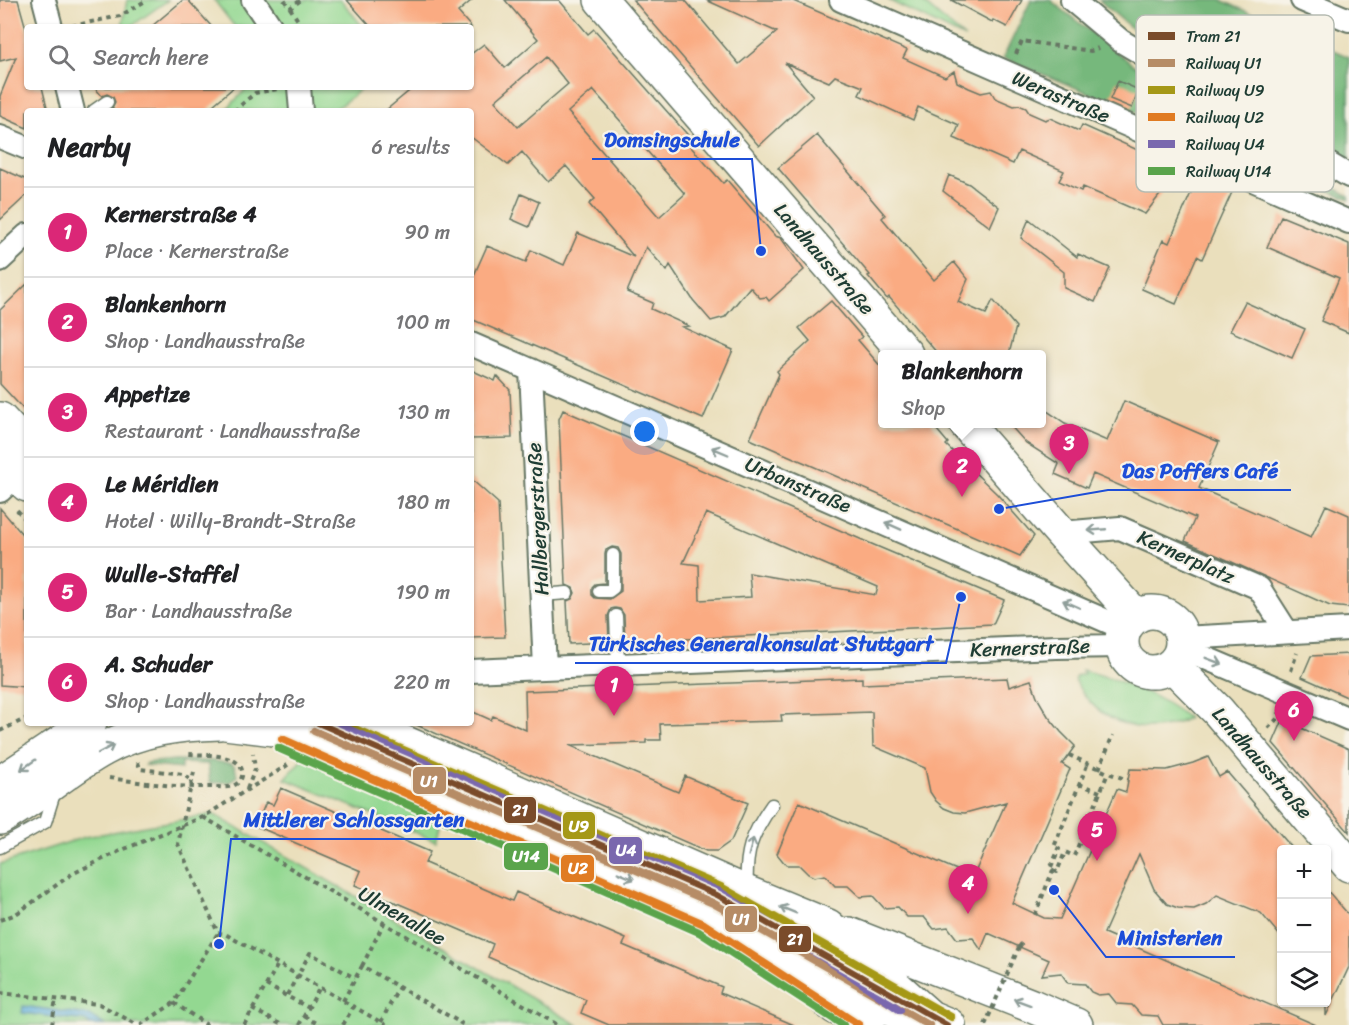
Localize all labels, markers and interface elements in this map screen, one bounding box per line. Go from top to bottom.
legend [1136,15,1334,192]
text: Tram 21 [1186,22,1241,51]
search box [24,24,474,90]
text: Search here [93,38,209,77]
icon: search [45,41,78,74]
text: Railway U1 [1186,49,1262,78]
street label: Werastraße [1007,61,1115,133]
text: Railway U9 [1186,76,1265,105]
text: Railway U2 [1186,103,1264,132]
callout: Domsingschule [592,120,752,159]
text: Domsingschule [604,121,740,159]
text: Nearby [48,124,130,170]
text: 6 results [371,130,450,165]
text: Railway U4 [1186,130,1265,159]
text: Railway U14 [1186,157,1272,186]
street label: Landhausstraße [765,194,883,324]
text: Kernerstraße 4 [105,195,257,234]
text: 1 [63,215,72,250]
text: 90 m [405,215,450,250]
text: Place · Kernerstraße [105,234,289,269]
text: Blankenhorn [105,285,226,324]
text: 2 [62,305,73,340]
text: 100 m [396,305,450,340]
text: Shop · Landhausstraße [105,324,305,359]
popup [878,350,1046,428]
text: Blankenhorn [901,352,1023,391]
text: Appetize [105,375,190,414]
text: Shop [901,391,945,426]
text: 3 [62,395,73,430]
text: 130 m [397,395,450,430]
text: Restaurant · Landhausstraße [105,414,360,449]
your location [630,417,659,446]
pin: 3 [1050,424,1088,474]
street label: Hallbergerstraße [517,442,559,596]
one-way arrow [711,445,729,456]
street label: Urbanstraße [739,447,857,523]
pin: 2 [942,448,982,497]
callout: Das Poffers Café [1108,451,1291,490]
text: Das Poffers Café [1122,452,1278,490]
text: Le Méridien [105,465,218,504]
text: 4 [61,485,74,520]
text: 180 m [396,485,450,520]
text: Hotel · Willy-Brandt-Straße [105,504,356,539]
one-way arrow [884,520,902,531]
street label: Kernerplatz [1131,520,1241,594]
one-way arrow [1088,525,1108,536]
text: Wulle-Staffel [105,555,239,594]
text: 5 [61,575,74,610]
text: 190 m [396,575,450,610]
text: Bar · Landhausstraße [105,594,292,629]
one-way arrow [1063,598,1081,610]
callout: Türkisches Generalkonsulat Stuttgart [575,624,946,663]
text: Türkisches Generalkonsulat Stuttgart [589,625,935,663]
street label: Kernerstraße [969,628,1091,668]
text: A. Schuder [105,645,212,684]
one-way arrow [1204,656,1222,667]
text: 6 [62,665,73,700]
text: 220 m [394,665,450,700]
pin: 1 [594,666,634,716]
text: Shop · Landhausstraße [105,684,305,719]
pin: 6 [1274,692,1314,741]
street label: Landhausstraße [1203,698,1321,828]
one-way arrow [97,743,114,755]
one-way arrow [20,759,37,771]
line badge: U1 [412,766,447,795]
text: U1 [420,767,438,796]
line badge: 21 [503,796,537,824]
text: 21 [511,796,528,825]
callout: Mittlerer Schlossgarten [231,800,476,839]
text: Mittlerer Schlossgarten [243,801,465,839]
line badge: U9 [562,811,596,840]
text: U9 [569,812,589,841]
pin: 5 [1078,812,1116,861]
line badge: U4 [608,836,643,865]
text: U4 [616,836,636,865]
one-way arrow [746,837,757,856]
line badge: U14 [503,842,549,871]
text: U14 [512,842,540,871]
map controls [1277,845,1331,1007]
button: + [1277,845,1331,899]
line badge: U2 [560,854,595,883]
text: U2 [568,854,589,883]
pin: 4 [948,864,988,914]
one-way arrow [617,871,635,882]
street label: Ulmenallee [351,877,453,955]
button: − [1277,899,1331,953]
one-way arrow [779,904,798,915]
line badge: U1 [724,905,758,933]
text: U1 [732,905,750,934]
callout: Ministerien [1106,918,1235,957]
text: Ministerien [1117,919,1223,957]
line badge: 21 [778,925,812,953]
text: 21 [786,925,803,954]
button: layers [1277,953,1331,1007]
one-way arrow [1014,996,1032,1007]

